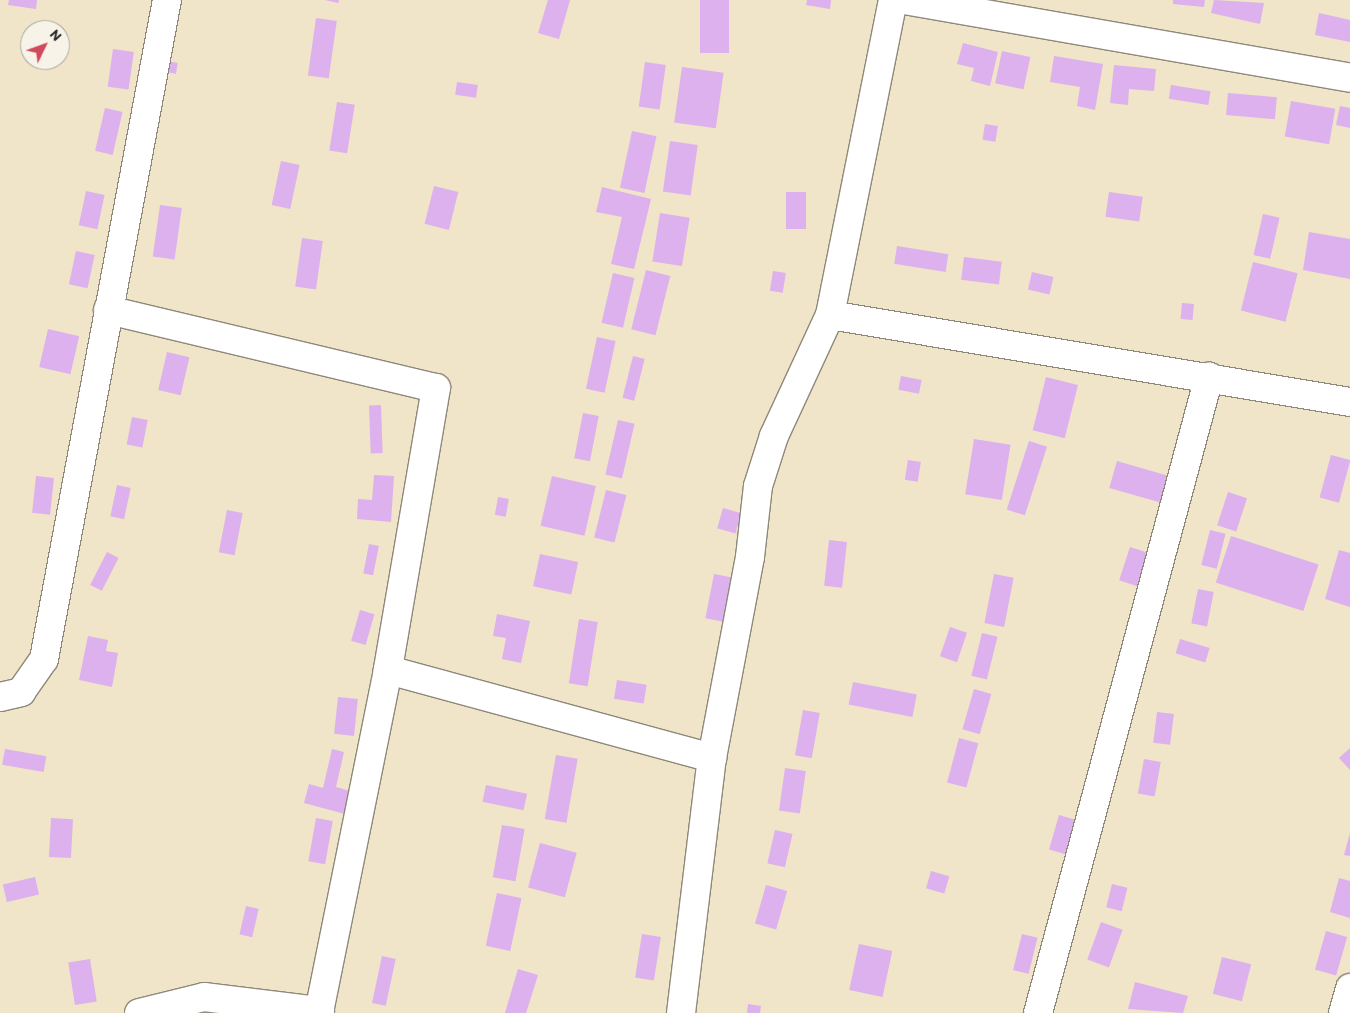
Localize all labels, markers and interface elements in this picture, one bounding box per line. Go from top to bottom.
north arrow [20,20,70,70]
text: N [46,26,65,44]

